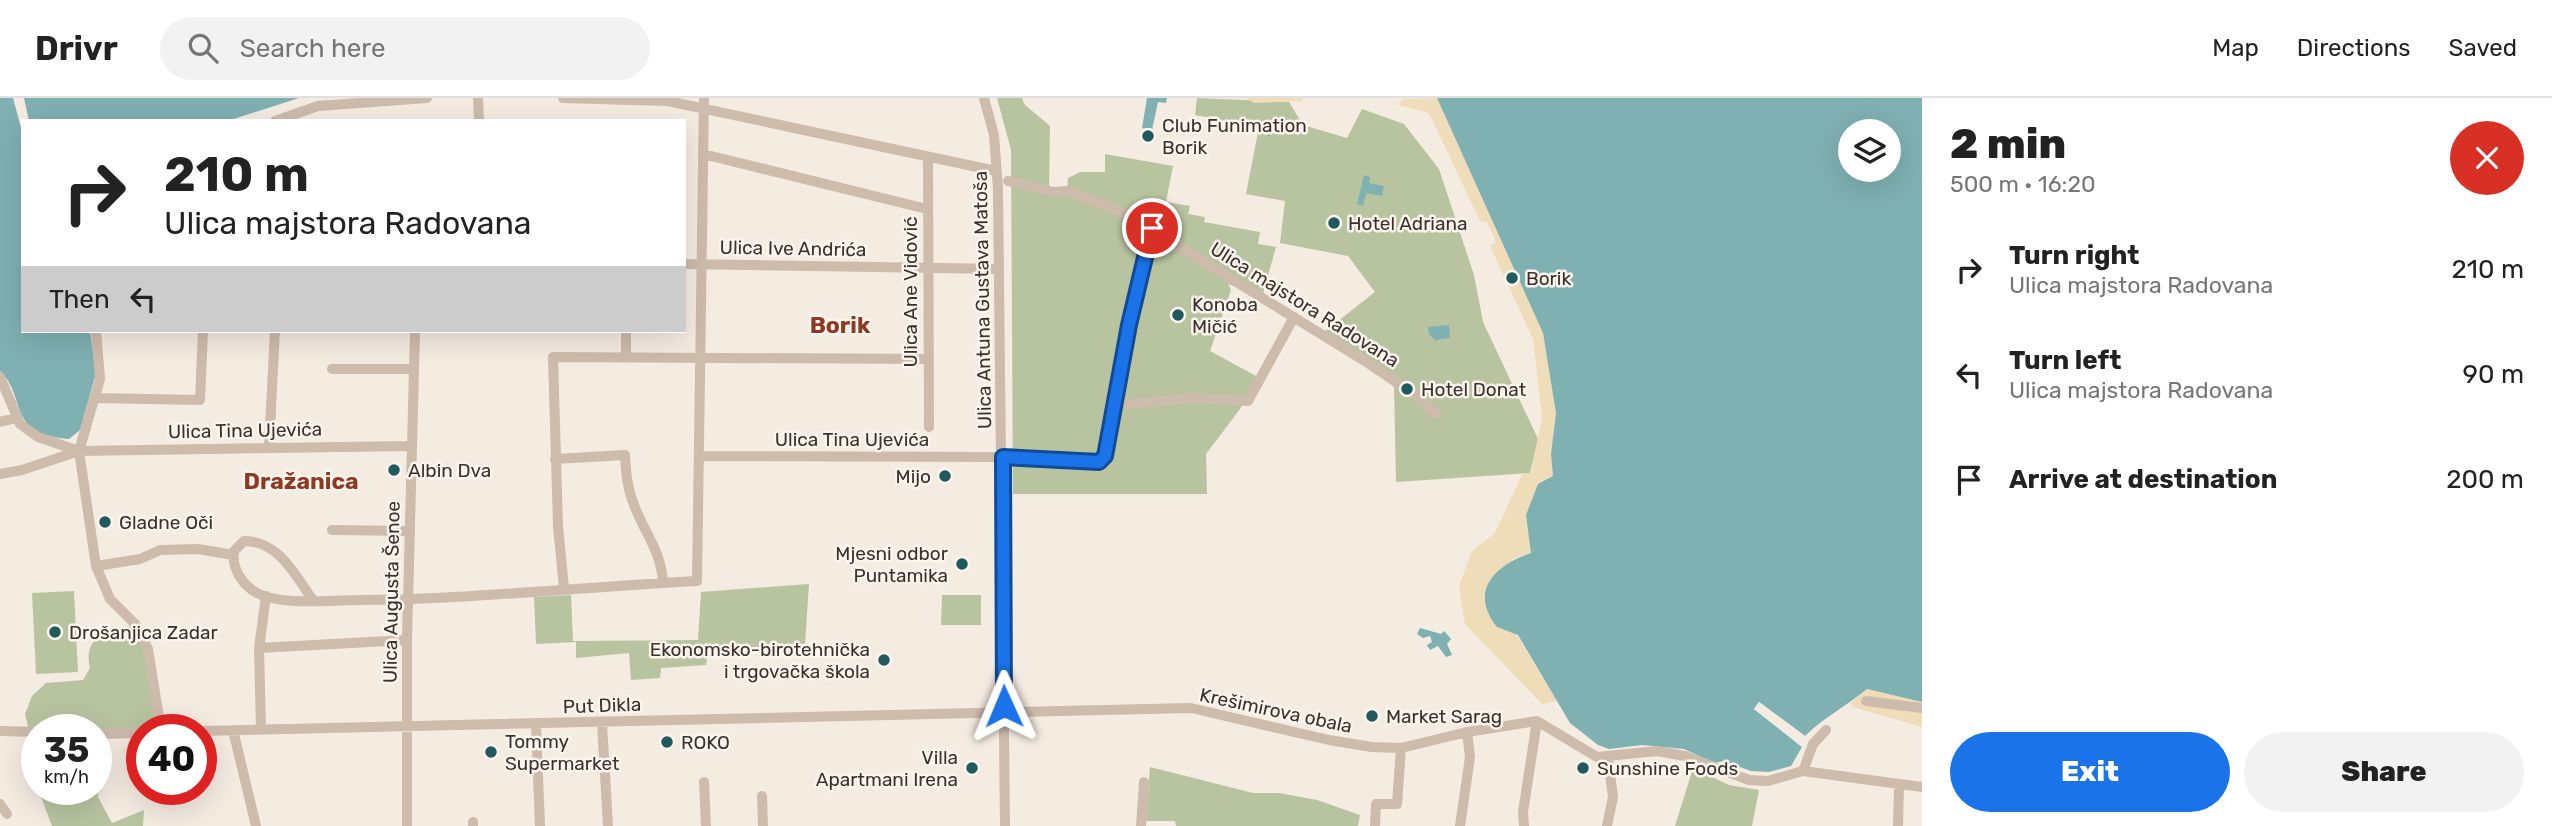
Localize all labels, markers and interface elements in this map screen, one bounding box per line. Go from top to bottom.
search box [160,17,650,80]
text: Drivr [35,29,118,68]
icon: search [184,29,222,67]
text: Search here [240,33,386,64]
text: Map [2212,34,2259,62]
text: Directions [2297,34,2410,62]
text: Saved [2448,34,2517,62]
place label: Club Funimation Borik [1162,114,1307,159]
map controls [1838,119,1901,182]
button: layers [1838,119,1901,182]
text: 2 min [1950,119,2066,169]
button: close [2450,121,2524,195]
marker: Club Funimation Borik [1140,128,1156,144]
text: 210 m [164,145,309,203]
icon: right [49,147,140,238]
text: 500 m · 16:20 [1950,170,2096,198]
street label: Ulica Antuna Gustava Matoša [969,171,996,429]
pin [1122,198,1182,258]
text: Ulica majstora Radovana [164,204,532,242]
icon: arrive [1133,209,1171,247]
place label: Hotel Adriana [1348,212,1467,235]
marker: Hotel Adriana [1326,215,1342,231]
street label: Ulica Ane Vidović [899,216,922,368]
street label: Ulica Ive Andrića [719,236,867,261]
street label: Ulica majstora Radovana [1206,237,1403,372]
text: Turn right [2009,240,2139,271]
icon: right [1950,251,1988,289]
text: 210 m [2452,254,2524,285]
place label: Borik [1526,267,1571,290]
marker: Borik [1504,270,1520,286]
text: Ulica majstora Radovana [2009,271,2273,299]
icon: left [124,280,162,318]
text: Then [49,284,110,315]
place label: Konoba Mičić [1192,293,1258,338]
marker: Konoba Mičić [1170,307,1186,323]
district label: Borik [810,311,871,339]
text: Turn left [2009,345,2121,376]
icon: left [1950,356,1988,394]
text: 90 m [2463,359,2524,390]
text: Ulica majstora Radovana [2009,376,2273,404]
place label: Hotel Donat [1421,378,1527,401]
marker: Hotel Donat [1399,381,1415,397]
street label: Ulica Tina Ujevića [168,418,322,443]
street label: Ulica Tina Ujevića [775,428,929,451]
place label: Albin Dva [408,459,491,482]
icon: arrive [1950,461,1988,499]
marker: Albin Dva [386,462,402,478]
text: Arrive at destination [2009,464,2277,495]
text: 200 m [2446,464,2524,495]
place label: Mijo [896,465,931,488]
district label: Dražanica [243,467,359,495]
marker: Mijo [937,468,953,484]
street label: Ulica Augusta Šenoe [378,501,405,683]
place label: Gladne Oči [119,511,213,534]
marker: Gladne Oči [97,514,113,530]
place label: Mjesni odbor Puntamika [835,542,949,587]
marker: Mjesni odbor Puntamika [954,556,970,572]
place label: Drošanjica Zadar [69,621,218,644]
marker: Drošanjica Zadar [47,624,63,640]
place label: Ekonomsko-birotehnička i trgovačka škola [650,638,870,683]
marker: Ekonomsko-birotehnička i trgovačka škola [876,652,892,668]
position arrow [967,669,1041,743]
street label: Krešimirova obala [1197,683,1354,738]
street label: Put Dikla [562,693,642,718]
place label: Market Sarag [1386,705,1502,728]
marker: Market Sarag [1364,708,1380,724]
speed limit sign: 40 [126,714,217,805]
text: 35 [44,729,89,771]
place label: Tommy Supermarket [505,730,620,775]
place label: ROKO [681,731,730,754]
button: Exit [1950,732,2230,812]
button: Share [2244,732,2524,812]
marker: ROKO [659,734,675,750]
marker: Tommy Supermarket [483,744,499,760]
place label: Villa Apartmani Irena [816,746,958,791]
place label: Sunshine Foods [1597,757,1738,780]
marker: Villa Apartmani Irena [964,760,980,776]
marker: Sunshine Foods [1575,760,1591,776]
text: km/h [44,766,89,788]

